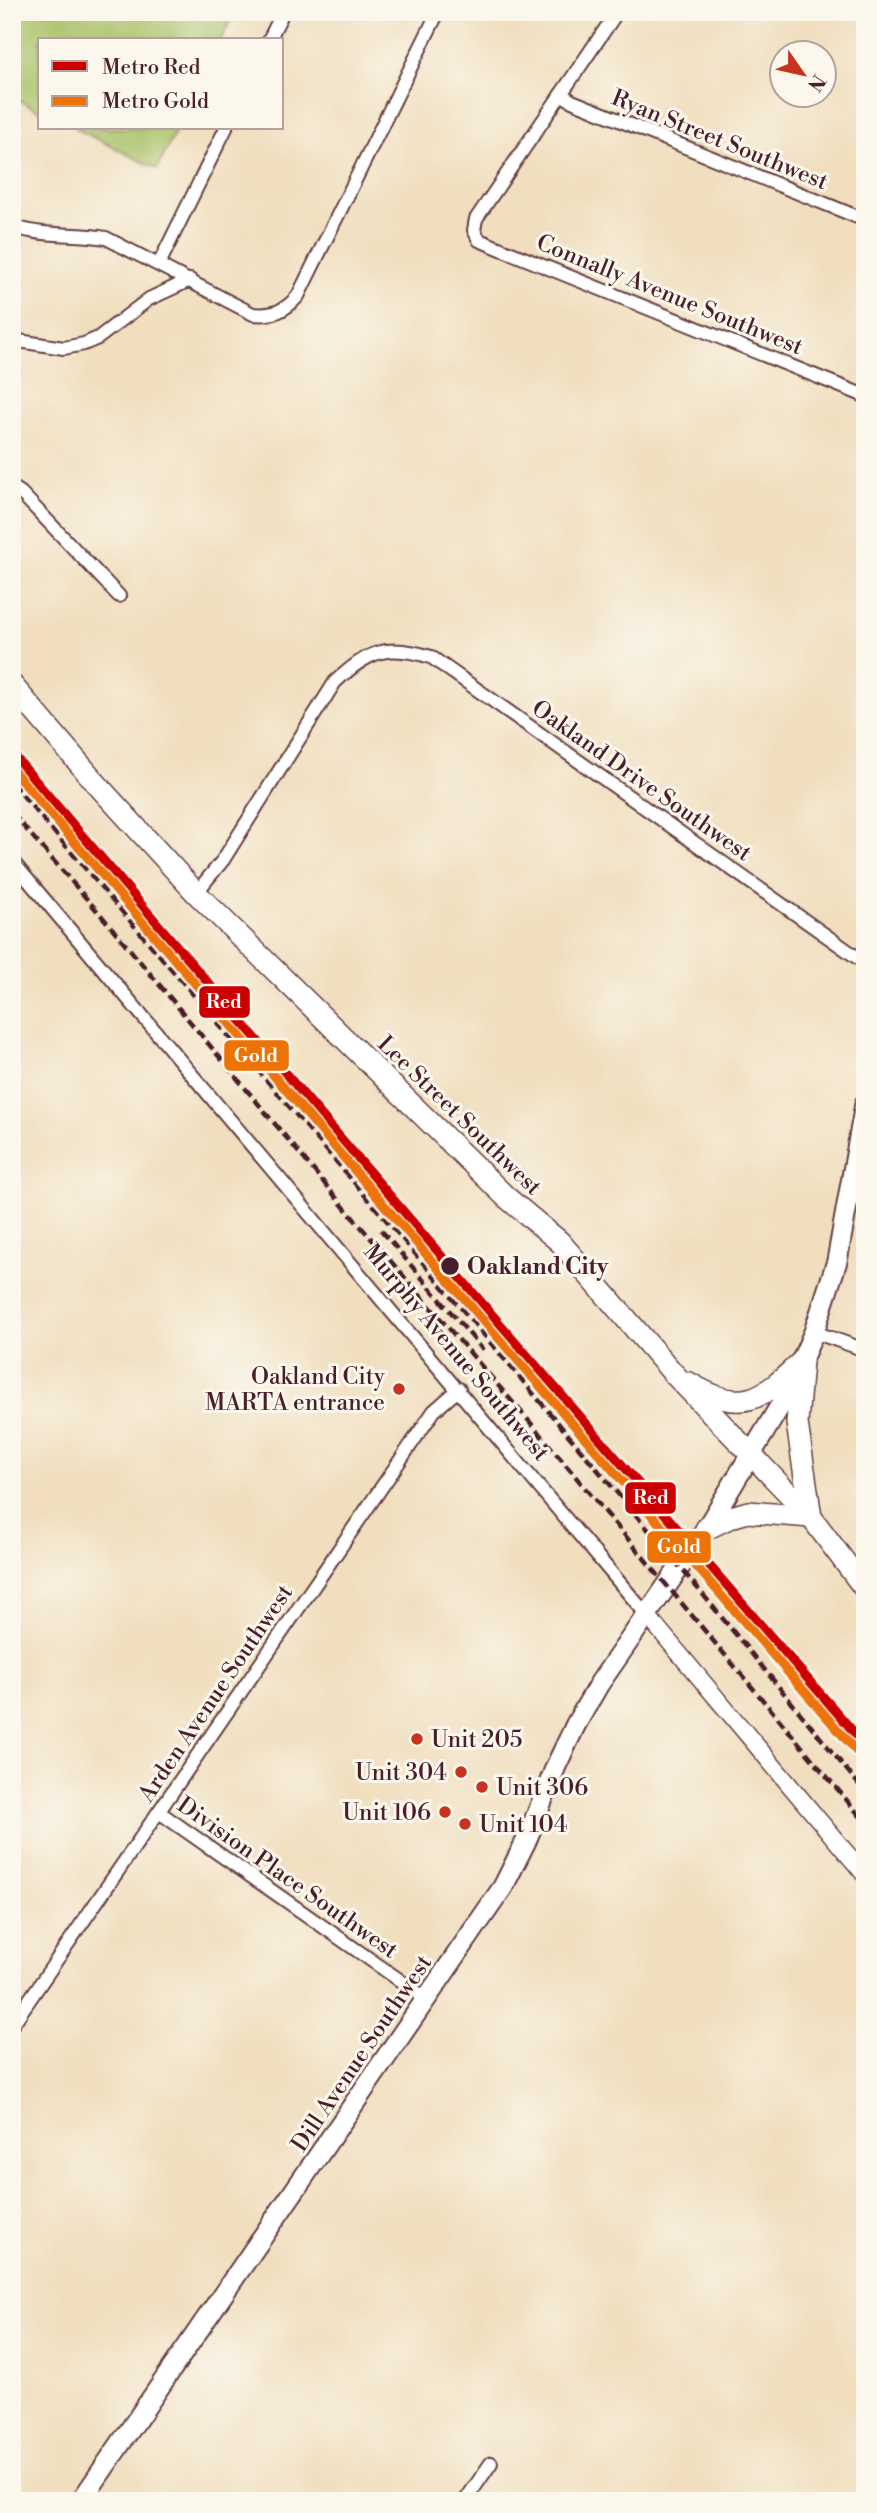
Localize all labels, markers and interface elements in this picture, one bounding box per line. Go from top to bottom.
legend [38,38,284,130]
north arrow [768,38,838,108]
text: Metro Red [102,55,200,81]
text: N [802,70,830,96]
street label: Ryan Street Southwest [607,84,832,196]
text: Metro Gold [102,89,209,115]
street label: Connally Avenue Southwest [532,229,807,361]
street label: Oakland Drive Southwest [526,694,757,867]
line badge: Red [198,985,251,1019]
text: Red [206,990,242,1014]
street label: Lee Street Southwest [371,1030,547,1201]
line badge: Gold [223,1039,290,1072]
text: Gold [234,1044,278,1068]
street label: Murphy Avenue Southwest [357,1239,555,1467]
place label: Oakland City [467,1253,609,1281]
marker: Oakland City [439,1255,461,1277]
place label: Oakland City MARTA entrance [205,1363,386,1417]
marker: Oakland City MARTA entrance [391,1381,407,1397]
line badge: Red [624,1481,677,1515]
text: Red [633,1486,669,1510]
line badge: Gold [646,1530,712,1564]
text: Gold [657,1535,701,1559]
street label: Arden Avenue Southwest [132,1580,299,1808]
place label: Unit 205 [431,1726,522,1754]
marker: Unit 205 [409,1731,425,1747]
place label: Unit 304 [355,1759,447,1787]
marker: Unit 304 [453,1764,469,1780]
place label: Unit 306 [496,1774,588,1802]
marker: Unit 306 [474,1779,490,1795]
street label: Division Place Southwest [172,1791,403,1965]
place label: Unit 106 [342,1799,431,1827]
marker: Unit 106 [437,1804,453,1820]
place label: Unit 104 [479,1811,567,1839]
marker: Unit 104 [457,1816,473,1832]
street label: Dill Avenue Southwest [286,1950,438,2157]

